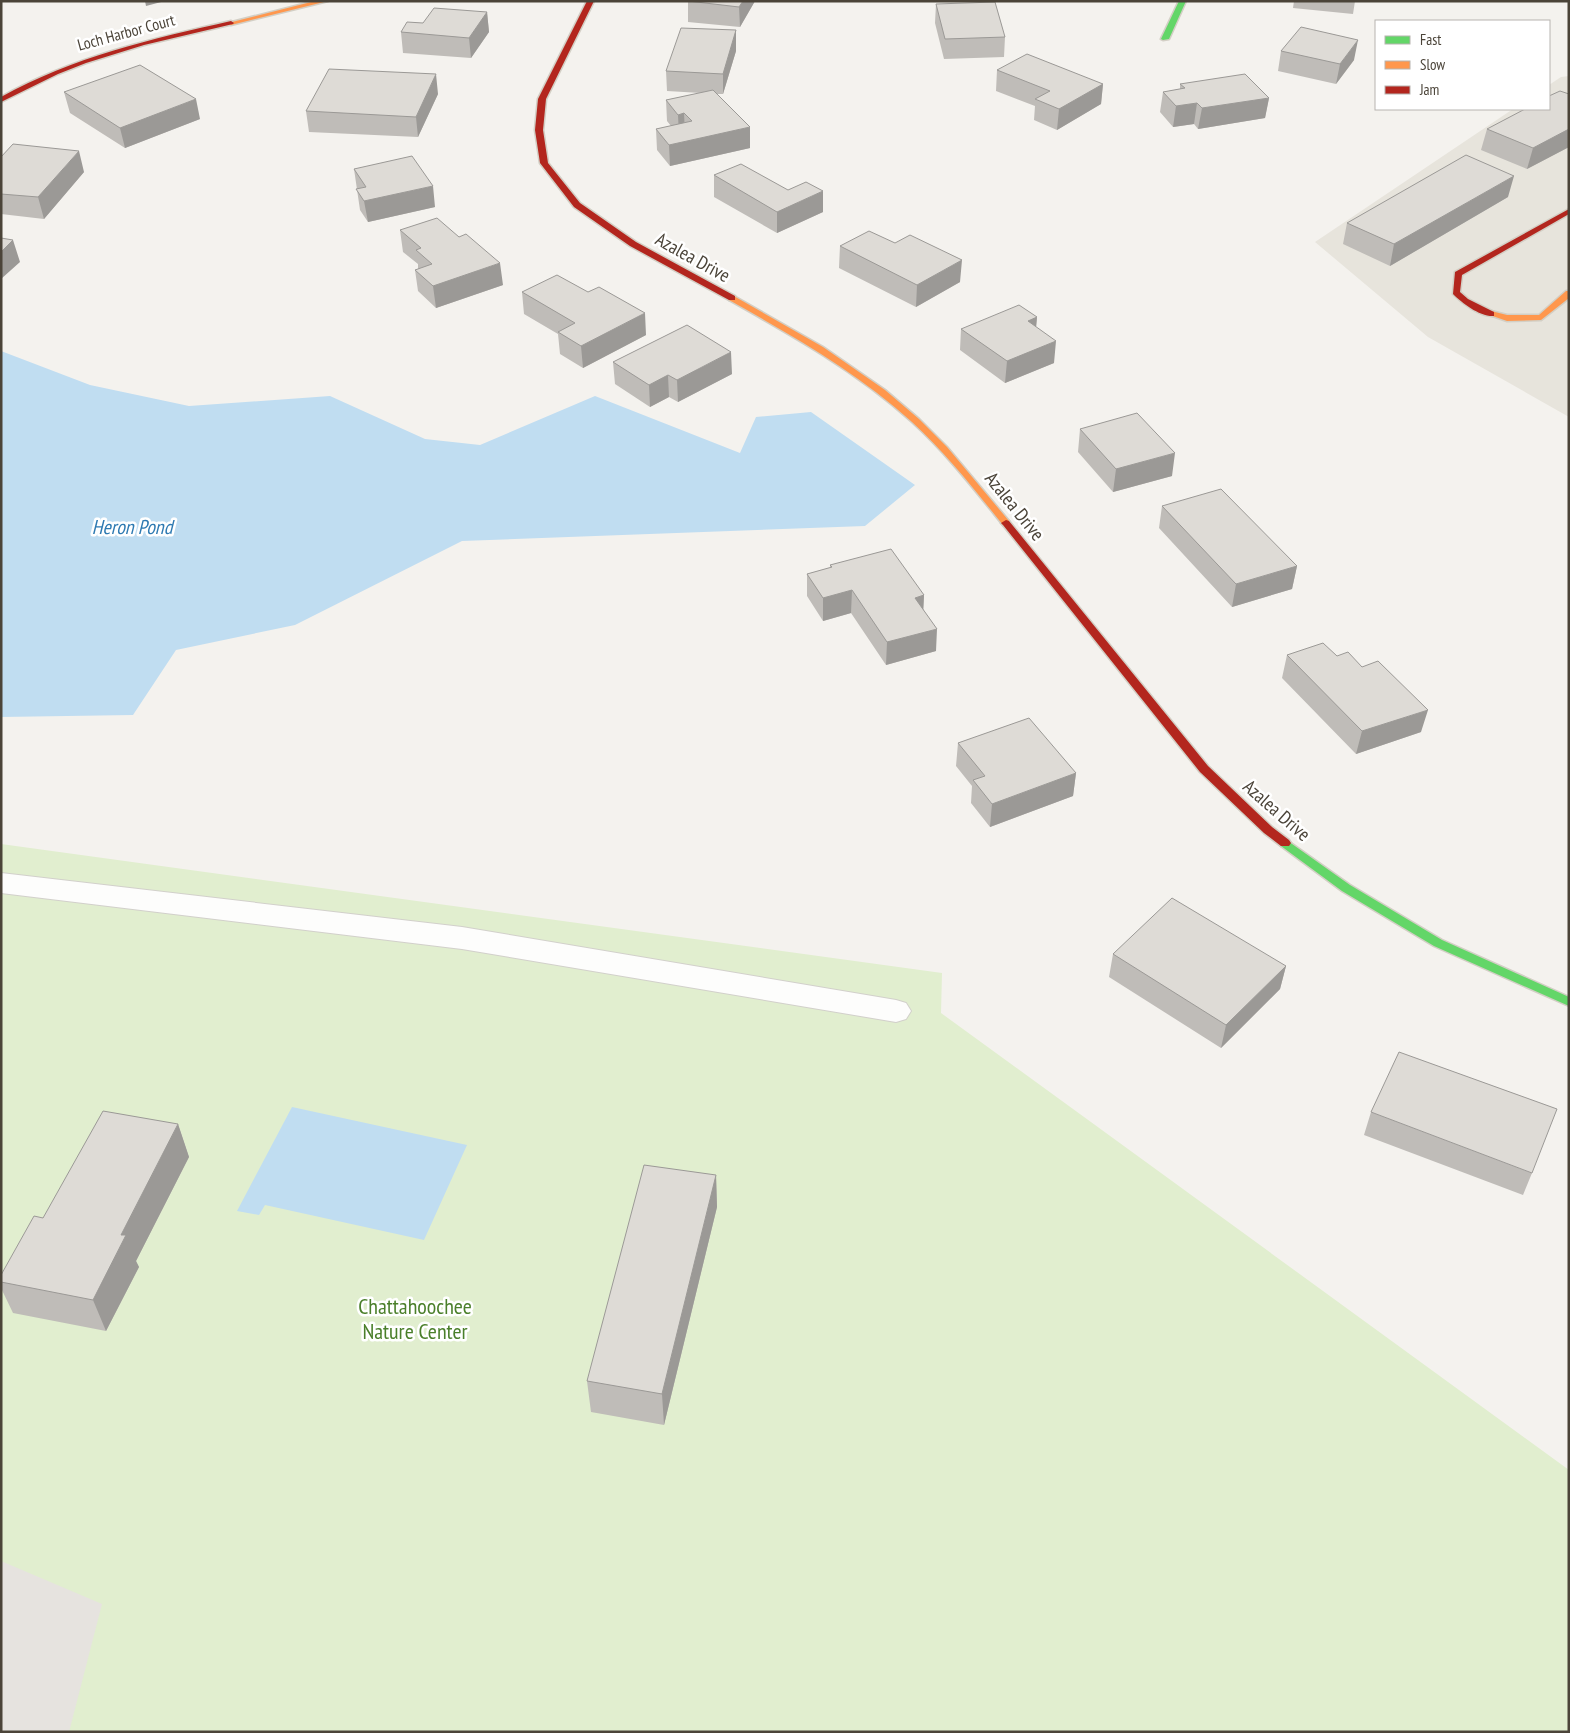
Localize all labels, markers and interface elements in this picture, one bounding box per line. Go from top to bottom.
street label: Loch Harbor Court [75,9,177,55]
legend [1375,20,1550,110]
text: Fast [1420,30,1441,49]
text: Slow [1420,55,1445,74]
text: Jam [1419,80,1439,99]
street label: Azalea Drive [652,227,735,287]
street label: Azalea Drive [980,467,1050,545]
water label: Heron Pond [92,514,175,540]
street label: Azalea Drive [1238,774,1316,846]
park label: Chattahoochee Nature Center [358,1292,472,1345]

